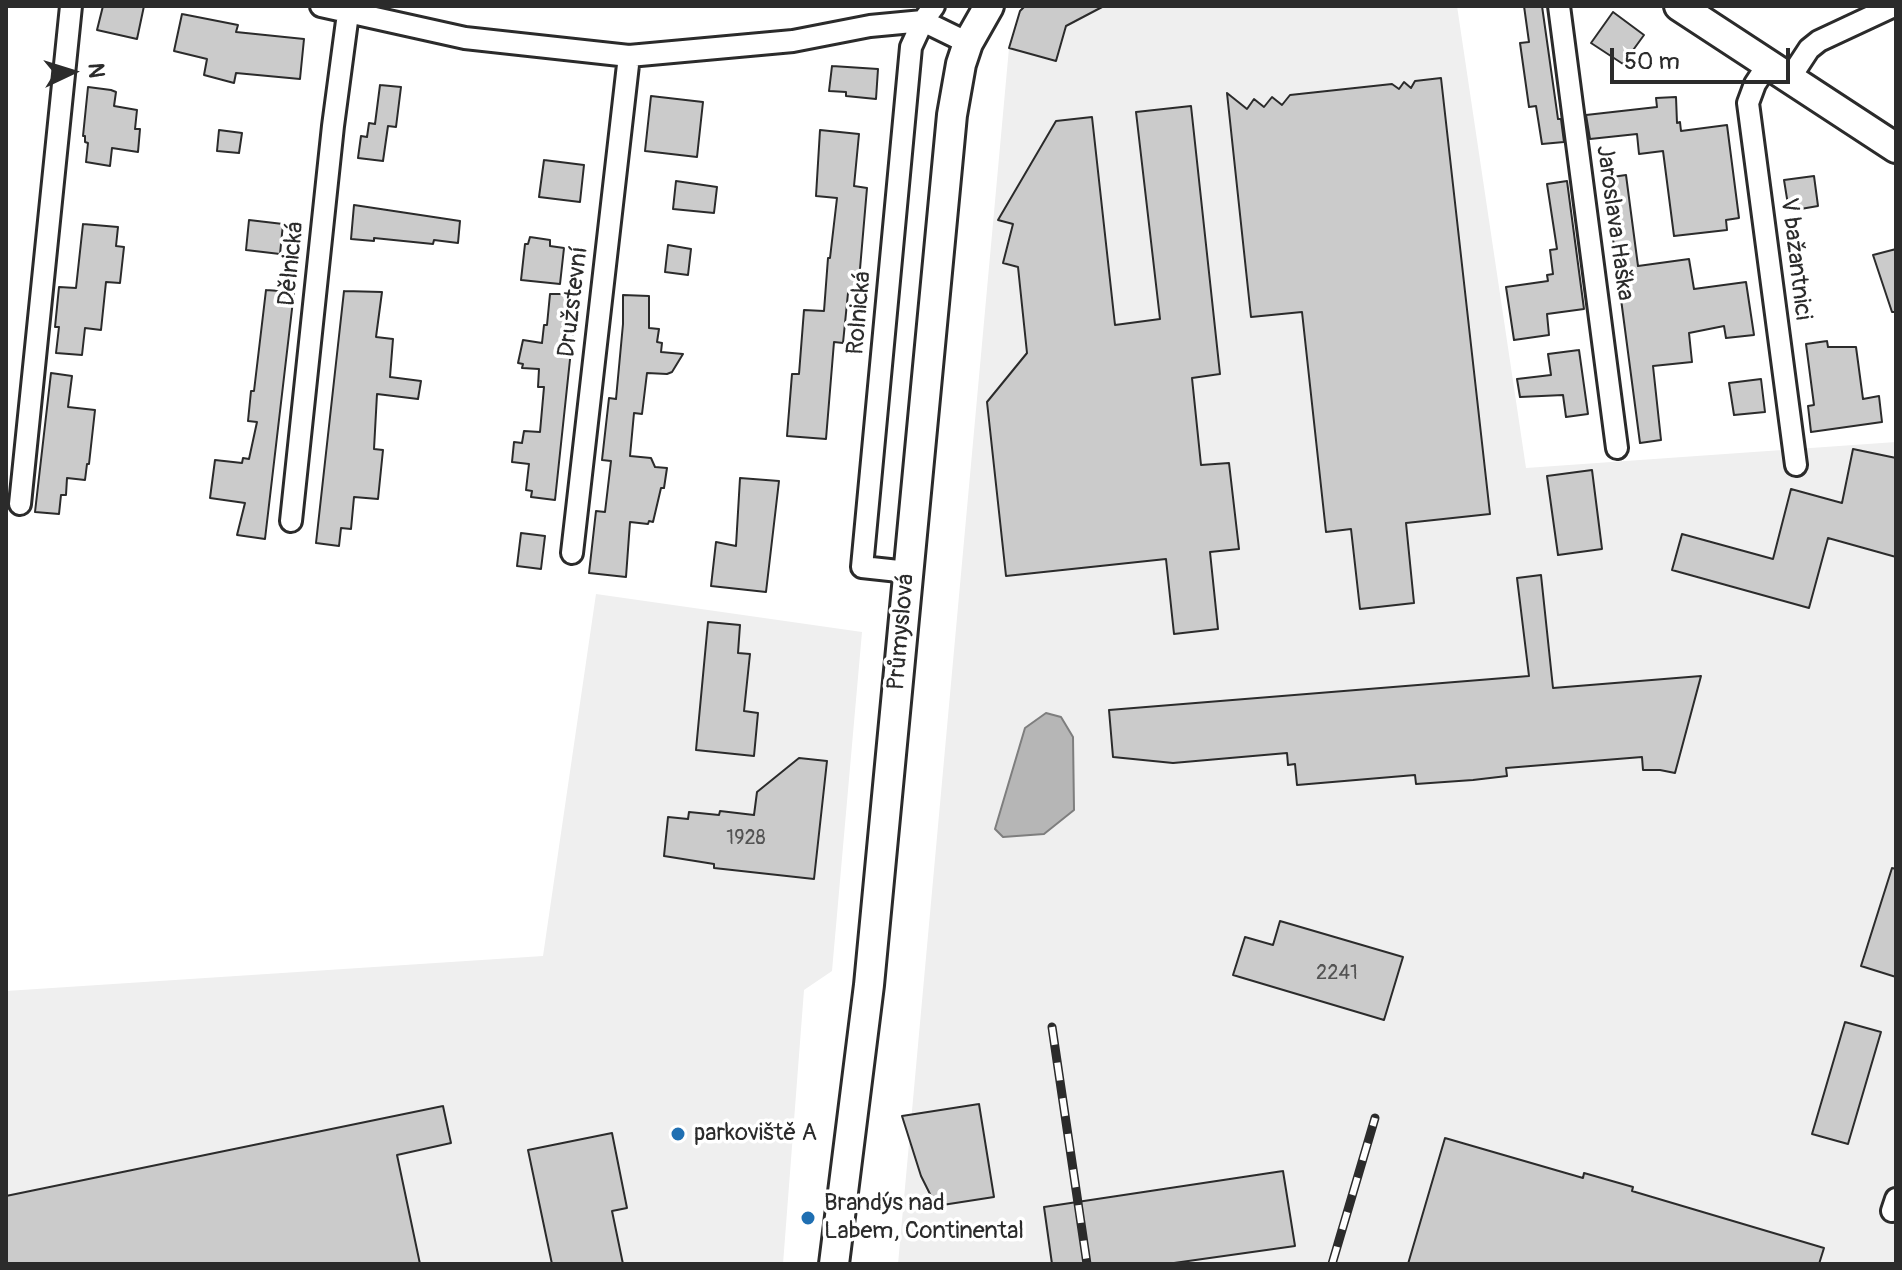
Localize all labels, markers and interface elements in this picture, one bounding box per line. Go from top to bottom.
north arrow [32,32,112,112]
scale bar [1614,32,1794,82]
text: 50 m [1624,47,1680,76]
text: N [81,62,110,79]
street label: Jaroslava Haška [1589,143,1639,303]
street label: V bažantnici [1773,196,1817,322]
street label: Dělnická [273,220,311,308]
street label: Družstevní [553,245,595,359]
street label: Rolnická [842,270,878,356]
street label: Průmyslová [883,573,921,691]
house number: 1928 [726,827,766,851]
house number: 2241 [1316,962,1358,986]
place label: parkoviště A [694,1120,817,1148]
marker: parkoviště A [669,1125,687,1143]
place label: Brandýs nad Labem, Continental [824,1190,1024,1246]
marker: Brandýs nad Labem, Continental [799,1209,817,1227]

